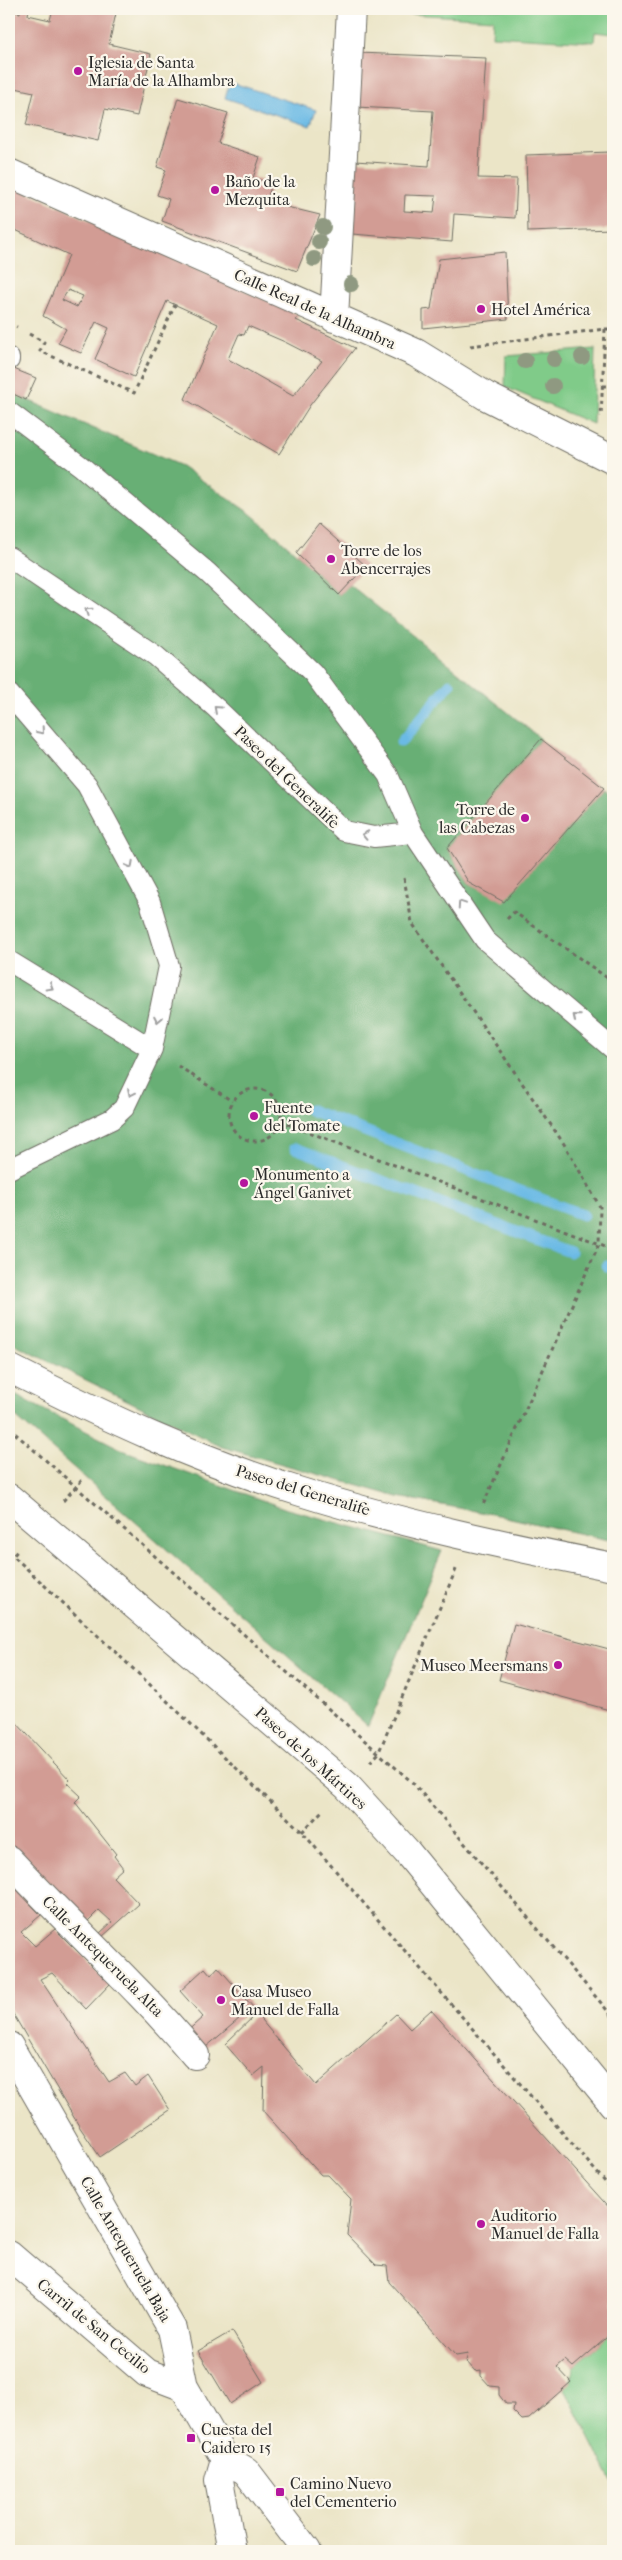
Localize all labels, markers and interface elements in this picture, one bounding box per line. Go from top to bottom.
place label: Iglesia de Santa María de la Alhambra [88,53,235,90]
marker: Iglesia de Santa María de la Alhambra [72,65,84,77]
place label: Baño de la Mezquita [225,172,296,209]
marker: Baño de la Mezquita [209,184,221,196]
street label: Calle Real de la Alhambra [231,265,399,354]
place label: Hotel América [491,300,591,319]
marker: Hotel América [475,303,487,315]
place label: Torre de los Abencerrajes [340,541,431,578]
marker: Torre de los Abencerrajes [325,553,337,565]
one-way arrow [84,608,94,617]
one-way arrow [214,706,223,715]
street label: Paseo del Generalife [230,722,344,832]
one-way arrow [35,725,43,734]
place label: Torre de las Cabezas [438,800,515,837]
marker: Torre de las Cabezas [519,812,531,824]
one-way arrow [361,830,369,841]
one-way arrow [124,860,134,869]
one-way arrow [458,901,467,910]
one-way arrow [45,980,54,990]
one-way arrow [154,1015,164,1023]
one-way arrow [573,1015,582,1023]
one-way arrow [127,1088,137,1097]
place label: Fuente del Tomate [264,1098,340,1135]
marker: Fuente del Tomate [248,1110,260,1122]
place label: Monumento a Ángel Ganivet [253,1165,352,1202]
marker: Monumento a Ángel Ganivet [238,1177,250,1189]
street label: Paseo del Generalife [234,1461,372,1519]
place label: Museo Meersmans [420,1656,548,1675]
marker: Museo Meersmans [552,1659,564,1671]
street label: Paseo de los Mártires [251,1703,371,1813]
street label: Calle Antequeruela Alta [39,1892,168,2021]
place label: Casa Museo Manuel de Falla [231,1982,340,2019]
marker: Casa Museo Manuel de Falla [215,1994,227,2006]
street label: Calle Antequeruela Baja [77,2173,176,2326]
place label: Auditorio Manuel de Falla [490,2206,600,2243]
marker: Auditorio Manuel de Falla [475,2218,487,2230]
street label: Carril de San Cecilio [33,2274,155,2378]
place label: Cuesta del Caidero 15 [201,2420,273,2457]
marker: Cuesta del Caidero 15 [185,2432,197,2444]
place label: Camino Nuevo del Cementerio [290,2474,397,2511]
marker: Camino Nuevo del Cementerio [274,2486,286,2498]

